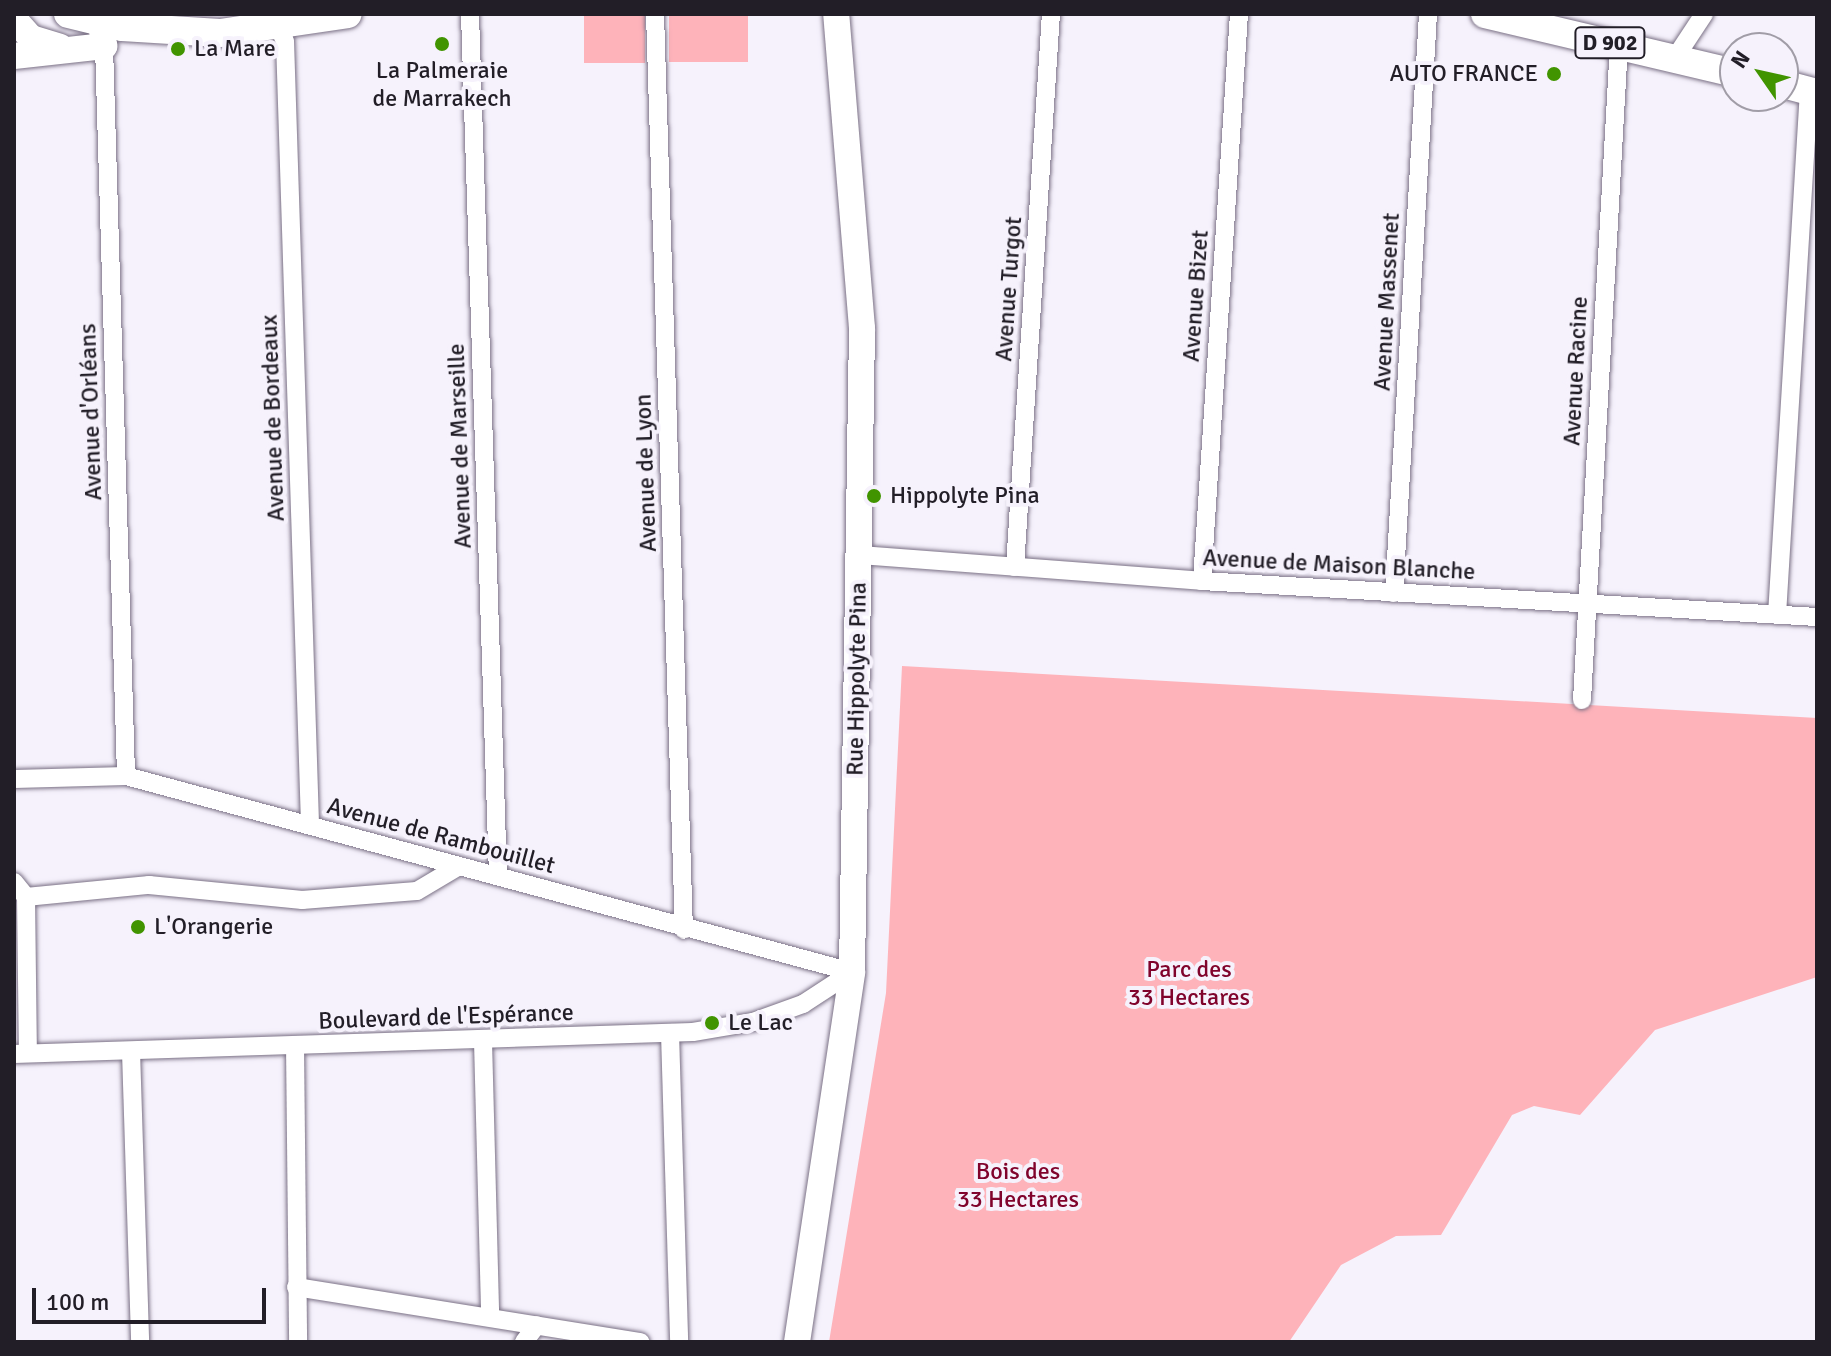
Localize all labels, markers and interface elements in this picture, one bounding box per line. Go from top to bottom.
road number: D 902 [1574,25,1646,61]
north arrow [1719,32,1799,112]
place label: La Mare [194,35,276,63]
marker: La Palmeraie de Marrakech [433,35,451,53]
marker: La Mare [169,40,187,58]
text: N [1725,46,1756,73]
place label: La Palmeraie de Marrakech [372,57,512,113]
place label: AUTO FRANCE [1390,60,1538,88]
marker: AUTO FRANCE [1545,65,1563,83]
street label: Avenue Massenet [1368,212,1406,392]
street label: Avenue Turgot [990,216,1028,362]
street label: Avenue Bizet [1177,229,1215,363]
street label: Avenue Racine [1558,295,1594,447]
street label: Avenue de Bordeaux [255,314,291,522]
street label: Avenue d'Orléans [74,323,108,501]
street label: Avenue de Marseille [442,343,478,549]
street label: Avenue de Lyon [629,393,663,553]
place label: Hippolyte Pina [890,482,1040,510]
marker: Hippolyte Pina [865,487,883,505]
street label: Avenue de Maison Blanche [1202,543,1476,587]
street label: Rue Hippolyte Pina [841,582,873,776]
street label: Avenue de Rambouillet [324,792,558,880]
place label: L'Orangerie [154,913,273,941]
marker: L'Orangerie [129,918,147,936]
park label: Parc des 33 Hectares [1128,956,1250,1012]
street label: Boulevard de l'Espérance [318,998,574,1036]
place label: Le Lac [728,1009,793,1037]
marker: Le Lac [703,1014,721,1032]
park label: Bois des 33 Hectares [957,1158,1079,1214]
scale bar [36,1272,270,1322]
text: 100 m [46,1287,109,1317]

